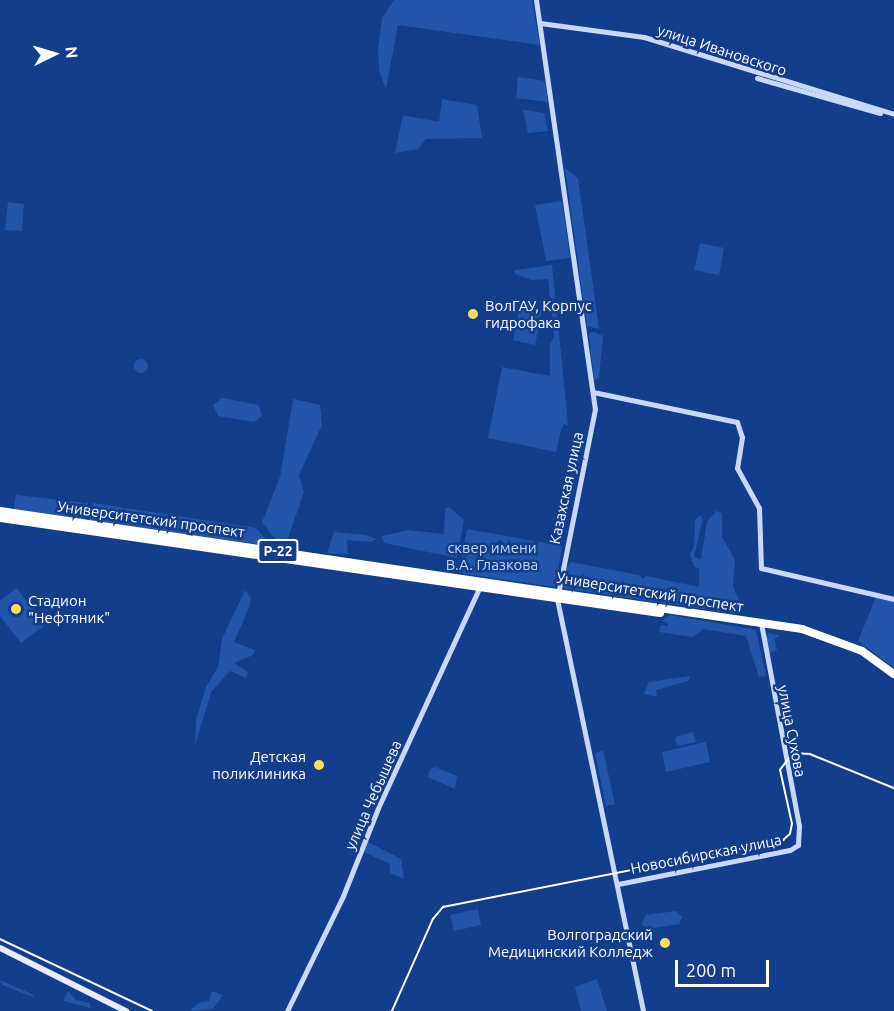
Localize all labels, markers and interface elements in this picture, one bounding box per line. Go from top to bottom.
street label: улица Ивановского [655,21,789,79]
north arrow [24,24,84,84]
text: N [62,46,81,59]
place label: ВолГАУ, Корпус гидрофака [485,296,592,331]
marker: ВолГАУ, Корпус гидрофака [466,307,480,321]
street label: Казахская улица [545,430,587,546]
street label: Университетский проспект [56,497,246,541]
park label: сквер имени В.А. Глазкова [446,538,538,573]
road number: Р-22 [257,540,299,562]
street label: Университетский проспект [555,568,745,616]
place label: Стадион "Нефтяник" [28,591,110,626]
marker: Стадион "Нефтяник" [9,602,23,616]
street label: улица Сухова [774,683,810,779]
street label: улица Чебышева [341,737,405,853]
place label: Детская поликлиника [212,747,306,782]
marker: Детская поликлиника [310,756,328,774]
street label: Новосибирская улица [629,831,783,877]
place label: Волгоградский Медицинский Колледж [488,925,653,960]
marker: Волгоградский Медицинский Колледж [658,936,672,950]
scale bar [678,948,772,986]
text: 200 m [686,960,736,980]

